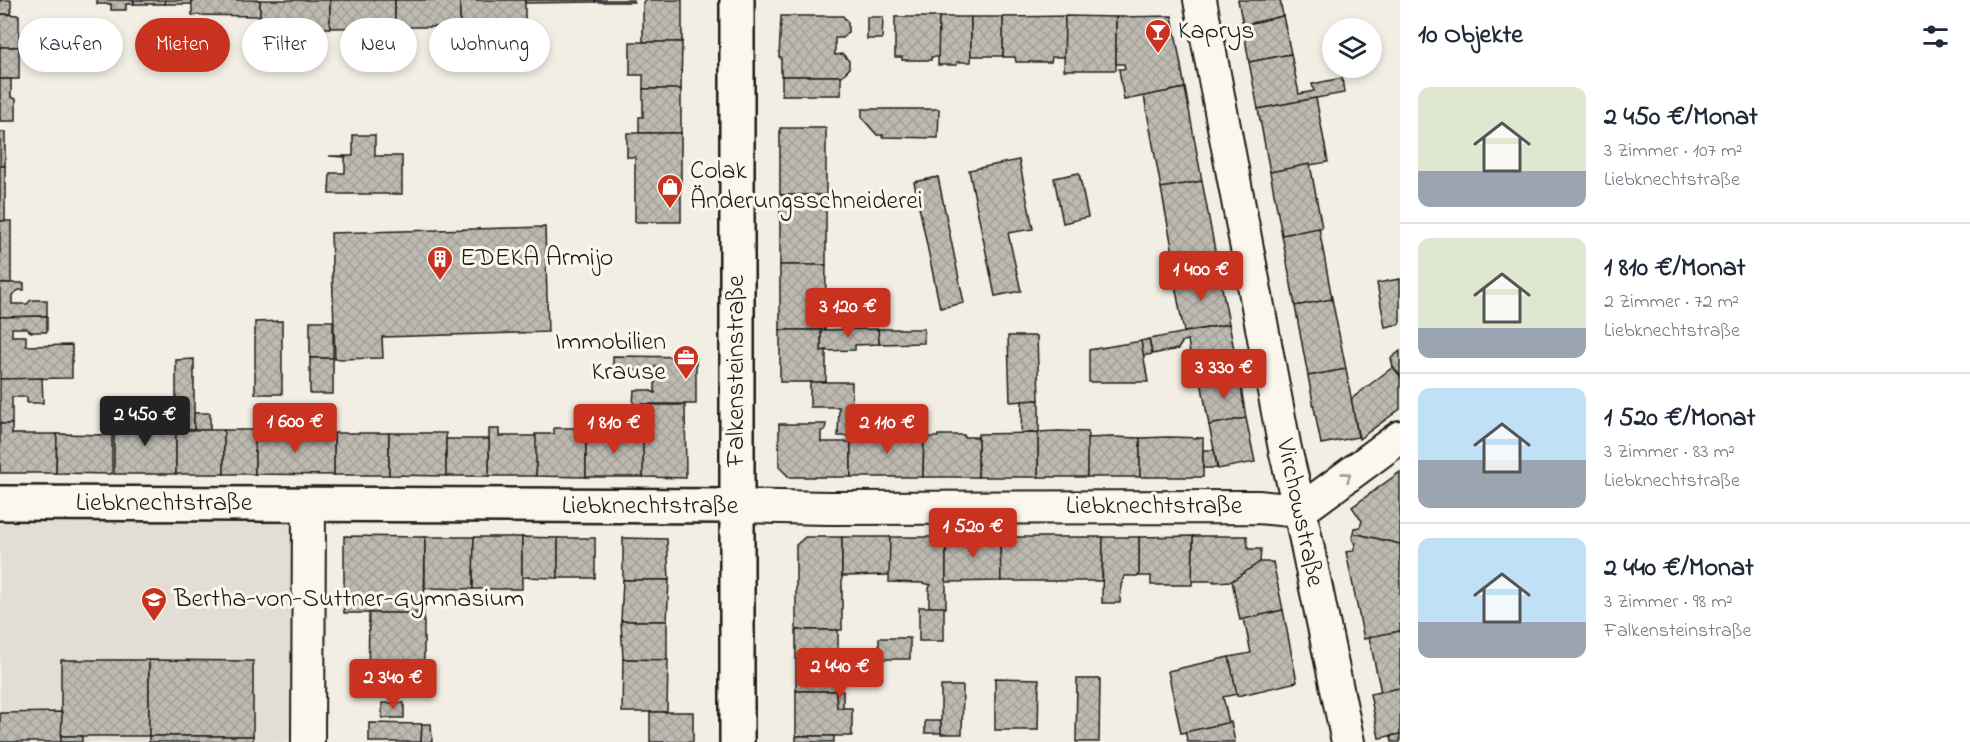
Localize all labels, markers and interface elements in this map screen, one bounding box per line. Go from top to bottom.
place label: Kaprys [1178,13,1255,51]
bar icon: Kaprys [1143,17,1173,55]
text: 10 Objekte [1418,17,1523,55]
chip: Kaufen [18,18,123,72]
chip: Mieten [135,18,230,72]
chip: Filter [242,18,328,72]
chip: Neu [340,18,417,72]
chip: Wohnung [429,18,550,72]
map controls [1322,18,1382,78]
button: layers [1322,18,1382,78]
icon: filters [1919,20,1952,53]
text: 2 450 €/Monat [1604,99,1758,137]
icon: home [1466,111,1538,183]
text: 3 Zimmer · 107 m² [1604,137,1742,166]
place label: Colak Änderungsschneiderei [690,153,923,221]
text: Liebknechtstraße [1604,166,1740,195]
shop icon: Colak Änderungsschneiderei [655,172,685,210]
place label: EDEKA Armijo [460,240,613,278]
building icon: EDEKA Armijo [425,244,455,282]
text: 1 810 €/Monat [1604,250,1746,288]
pin: 1 400 € [1146,251,1256,302]
text: 1 400 € [1173,256,1229,285]
icon: home [1466,262,1538,334]
street label: Falkensteinstraße [718,275,756,468]
pin: 3 120 € [793,288,903,339]
text: 2 Zimmer · 72 m² [1604,288,1739,317]
text: 3 120 € [819,293,877,322]
text: Liebknechtstraße [1604,317,1740,346]
place label: Immobilien Krause [555,324,666,392]
office icon: Immobilien Krause [671,343,701,381]
pin: 3 330 € [1169,349,1279,400]
text: 3 330 € [1195,354,1253,383]
pin: 2 450 € [90,396,200,447]
text: 1 520 €/Monat [1604,400,1755,438]
text: 2 450 € [114,401,176,430]
pin: 1 600 € [240,403,350,454]
pin: 1 810 € [559,404,669,455]
pin: 2 110 € [832,404,942,455]
text: 1 600 € [267,408,323,437]
text: 1 810 € [588,409,640,438]
text: 2 110 € [859,409,915,438]
icon: home [1466,412,1538,484]
street label: Virchowstraße [1265,435,1333,591]
text: 3 Zimmer · 83 m² [1604,438,1735,467]
text: Liebknechtstraße [1604,467,1740,496]
one-way arrow [1341,472,1352,483]
street label: Liebknechtstraße [76,485,253,523]
street label: Liebknechtstraße [562,488,739,526]
street label: Liebknechtstraße [1066,488,1243,526]
pin: 1 520 € [918,508,1028,559]
text: 1 520 € [943,513,1003,542]
text: 2 440 €/Monat [1604,550,1754,588]
icon: home [1466,562,1538,634]
place label: Bertha-von-Suttner-Gymnasium [173,581,524,619]
school or university icon: Bertha-von-Suttner-Gymnasium [139,585,169,623]
text: 3 Zimmer · 98 m² [1604,588,1733,617]
text: Falkensteinstraße [1604,617,1751,646]
pin: 2 440 € [785,648,895,699]
text: 2 440 € [811,653,870,682]
pin: 2 340 € [338,659,448,710]
text: 2 340 € [363,664,423,693]

